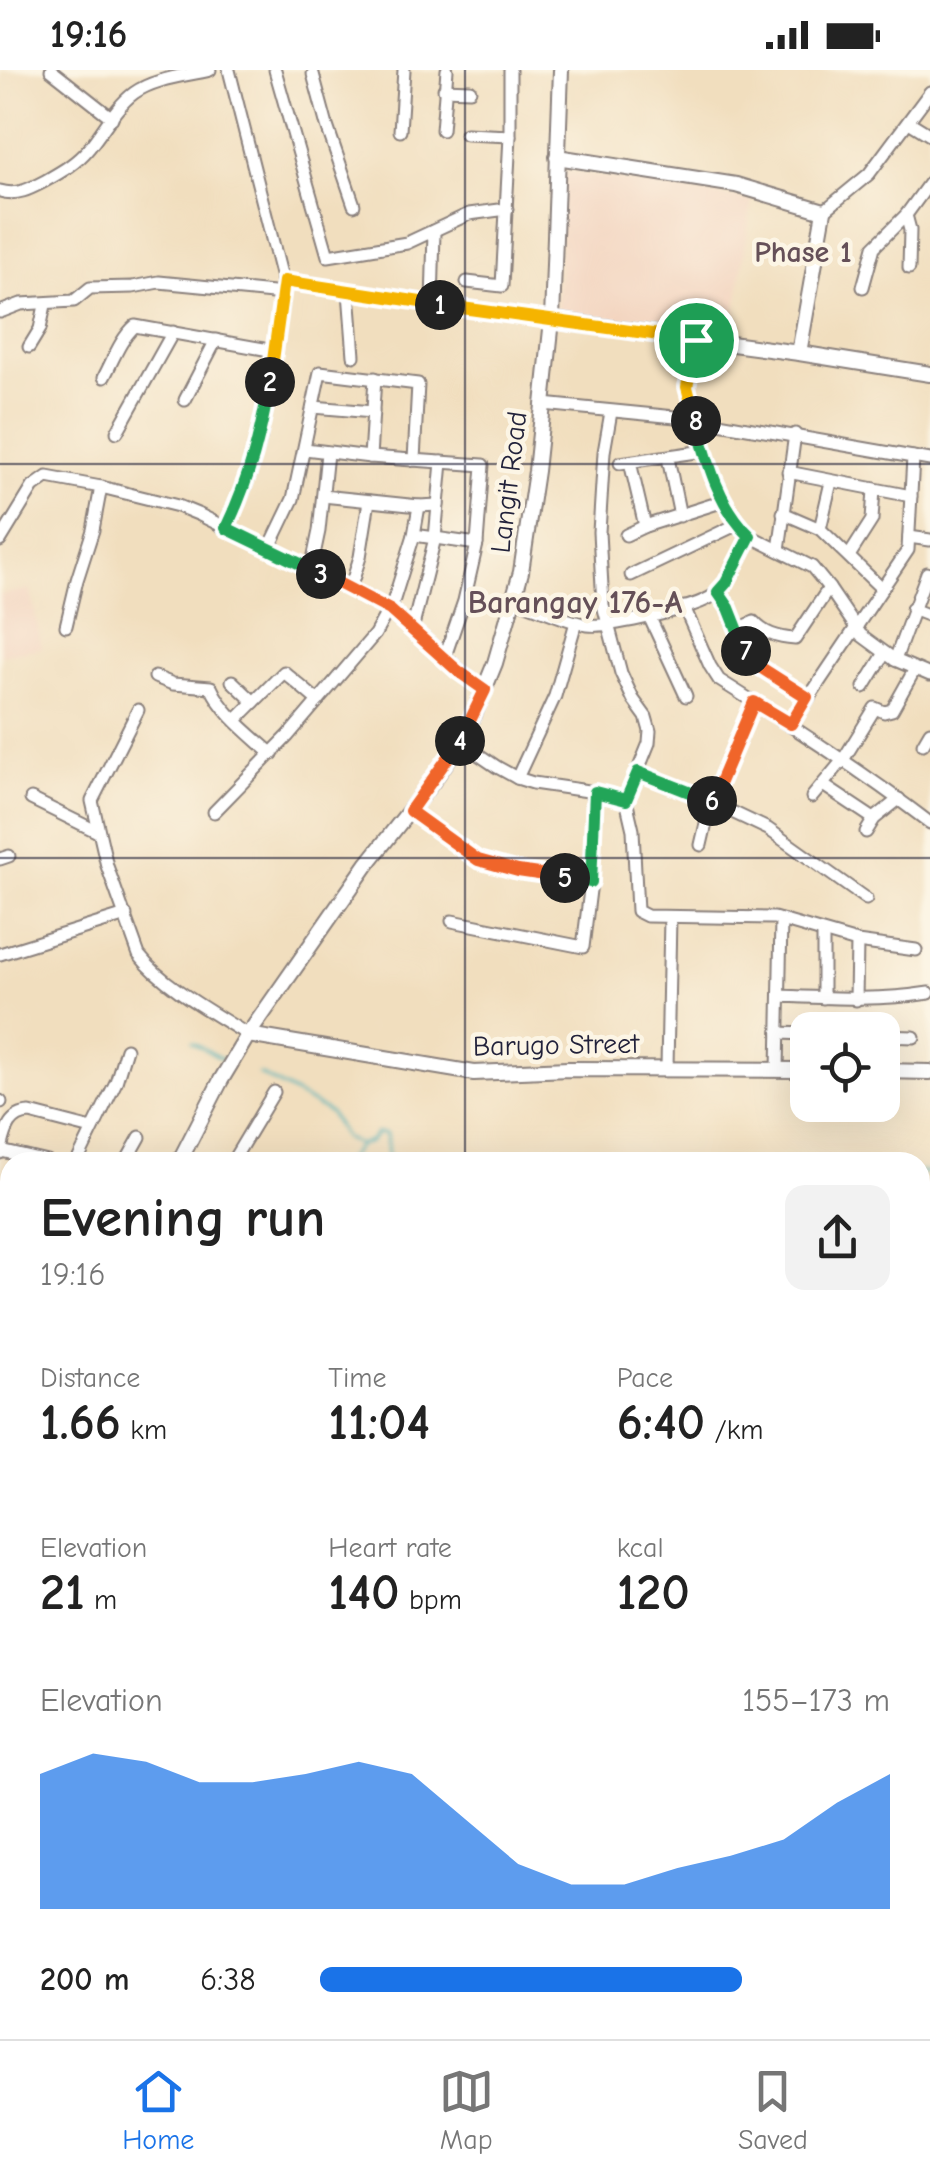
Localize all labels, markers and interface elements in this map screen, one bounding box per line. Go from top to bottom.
text: 19:16 [50,13,127,57]
district label: Phase 1 [754,235,852,270]
pin: 1 [415,280,465,330]
text: 1 [434,289,446,321]
pin [654,298,739,383]
icon: arrive [669,313,724,368]
pin: 2 [245,357,295,407]
text: 2 [263,366,277,398]
pin: 8 [671,396,721,446]
text: 8 [689,405,703,437]
street label: Langit Road [484,409,534,555]
pin: 3 [296,549,346,599]
text: 3 [314,558,328,590]
district label: Barangay 176-A [468,584,683,621]
pin: 7 [721,626,771,676]
text: 7 [740,635,752,667]
pin: 4 [435,716,485,766]
text: 4 [453,725,467,757]
pin: 6 [687,776,737,826]
text: 6 [705,785,719,817]
pin: 5 [540,853,590,903]
text: 5 [558,862,572,894]
map controls [790,1012,900,1122]
button: locate [790,1012,900,1122]
street label: Barugo Street [473,1028,640,1062]
button: share [785,1185,890,1290]
text: Evening run [40,1186,325,1250]
text: 19:16 [40,1256,105,1293]
text: Distance [40,1362,140,1394]
text: Time [328,1362,386,1394]
text: Pace [617,1362,673,1394]
text: 1.66 [40,1394,121,1452]
text: 11:04 [328,1394,430,1452]
text: 6:40 [617,1394,705,1452]
text: km [121,1414,167,1446]
text: /km [705,1414,764,1446]
text: Elevation [40,1532,147,1564]
text: Heart rate [328,1532,452,1564]
text: kcal [617,1532,664,1564]
text: 21 [40,1564,85,1622]
text: 140 [328,1564,400,1622]
text: 120 [617,1564,690,1622]
text: m [85,1584,117,1616]
text: bpm [400,1584,462,1616]
text: Elevation [40,1682,163,1719]
text: 155–173 m [742,1682,890,1719]
text: 200 m [40,1961,129,1998]
text: 6:38 [200,1961,256,1998]
tab: Home [122,2064,194,2156]
tab: Map [439,2064,494,2156]
tab: Saved [738,2064,808,2156]

